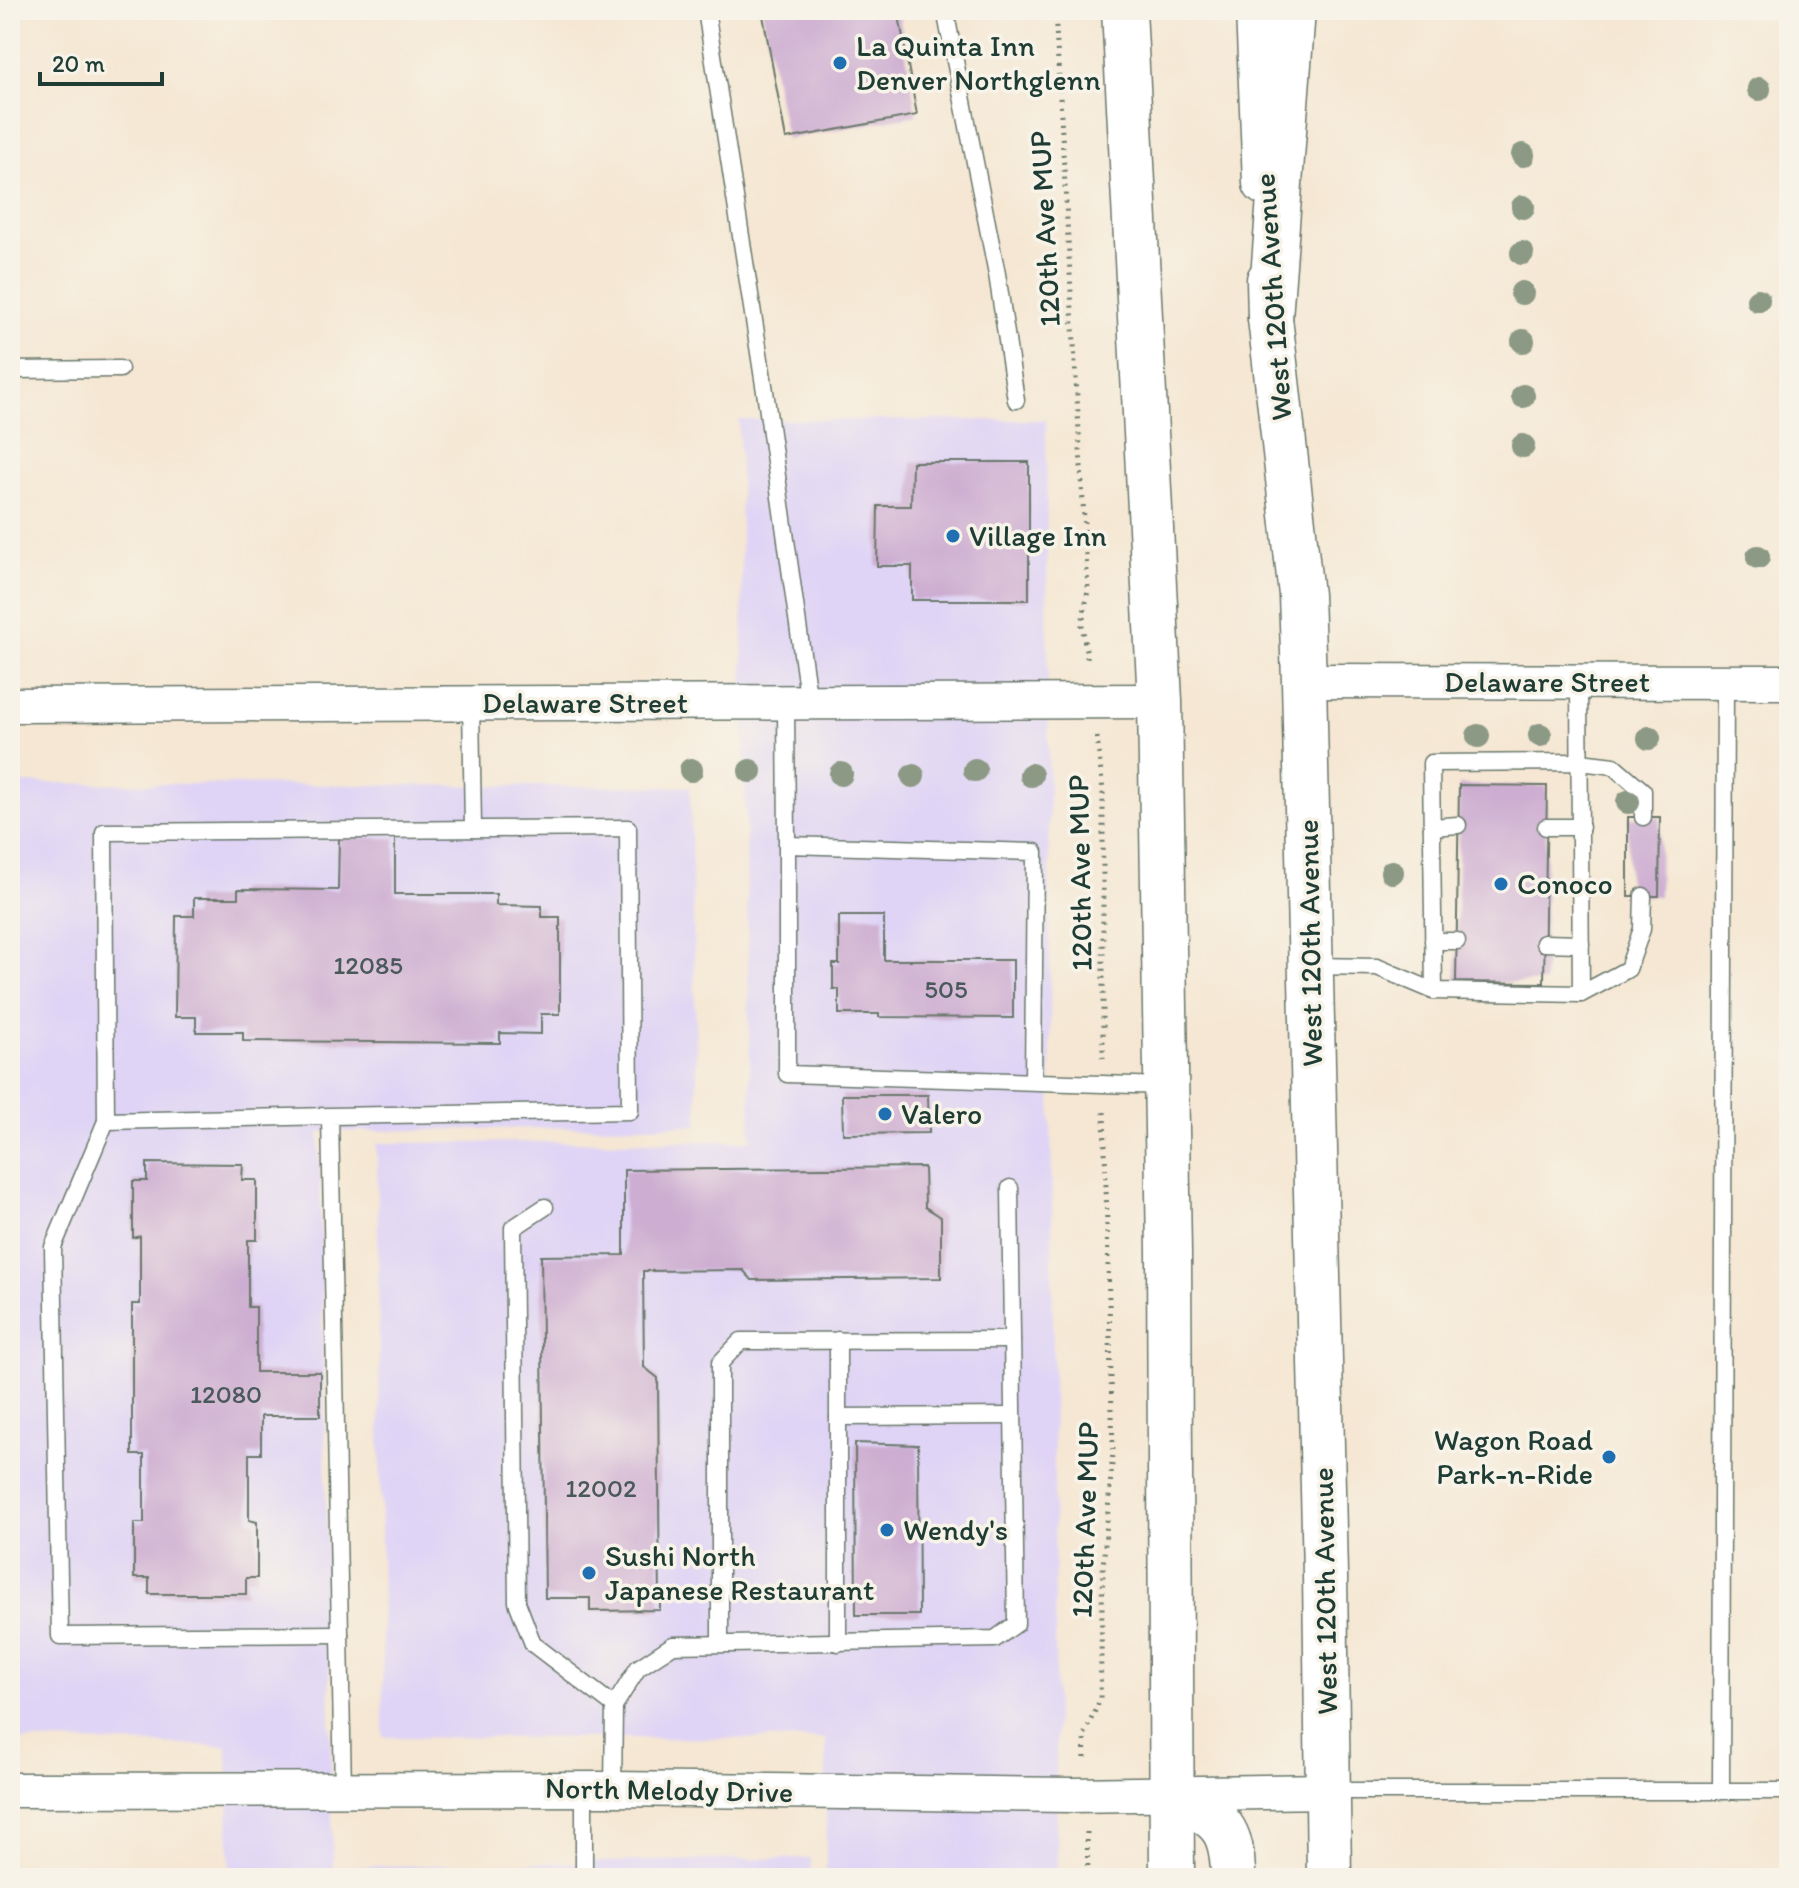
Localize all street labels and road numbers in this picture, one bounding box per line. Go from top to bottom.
street label: 120th Ave MUP [1021,130,1068,328]
street label: West 120th Avenue [1245,172,1300,422]
street label: Delaware Street [1444,663,1650,700]
street label: Delaware Street [482,684,688,721]
street label: 120th Ave MUP [1059,775,1100,971]
street label: West 120th Avenue [1289,819,1330,1067]
street label: 120th Ave MUP [1063,1421,1106,1619]
street label: West 120th Avenue [1304,1467,1345,1715]
street label: North Melody Drive [545,1769,793,1810]

